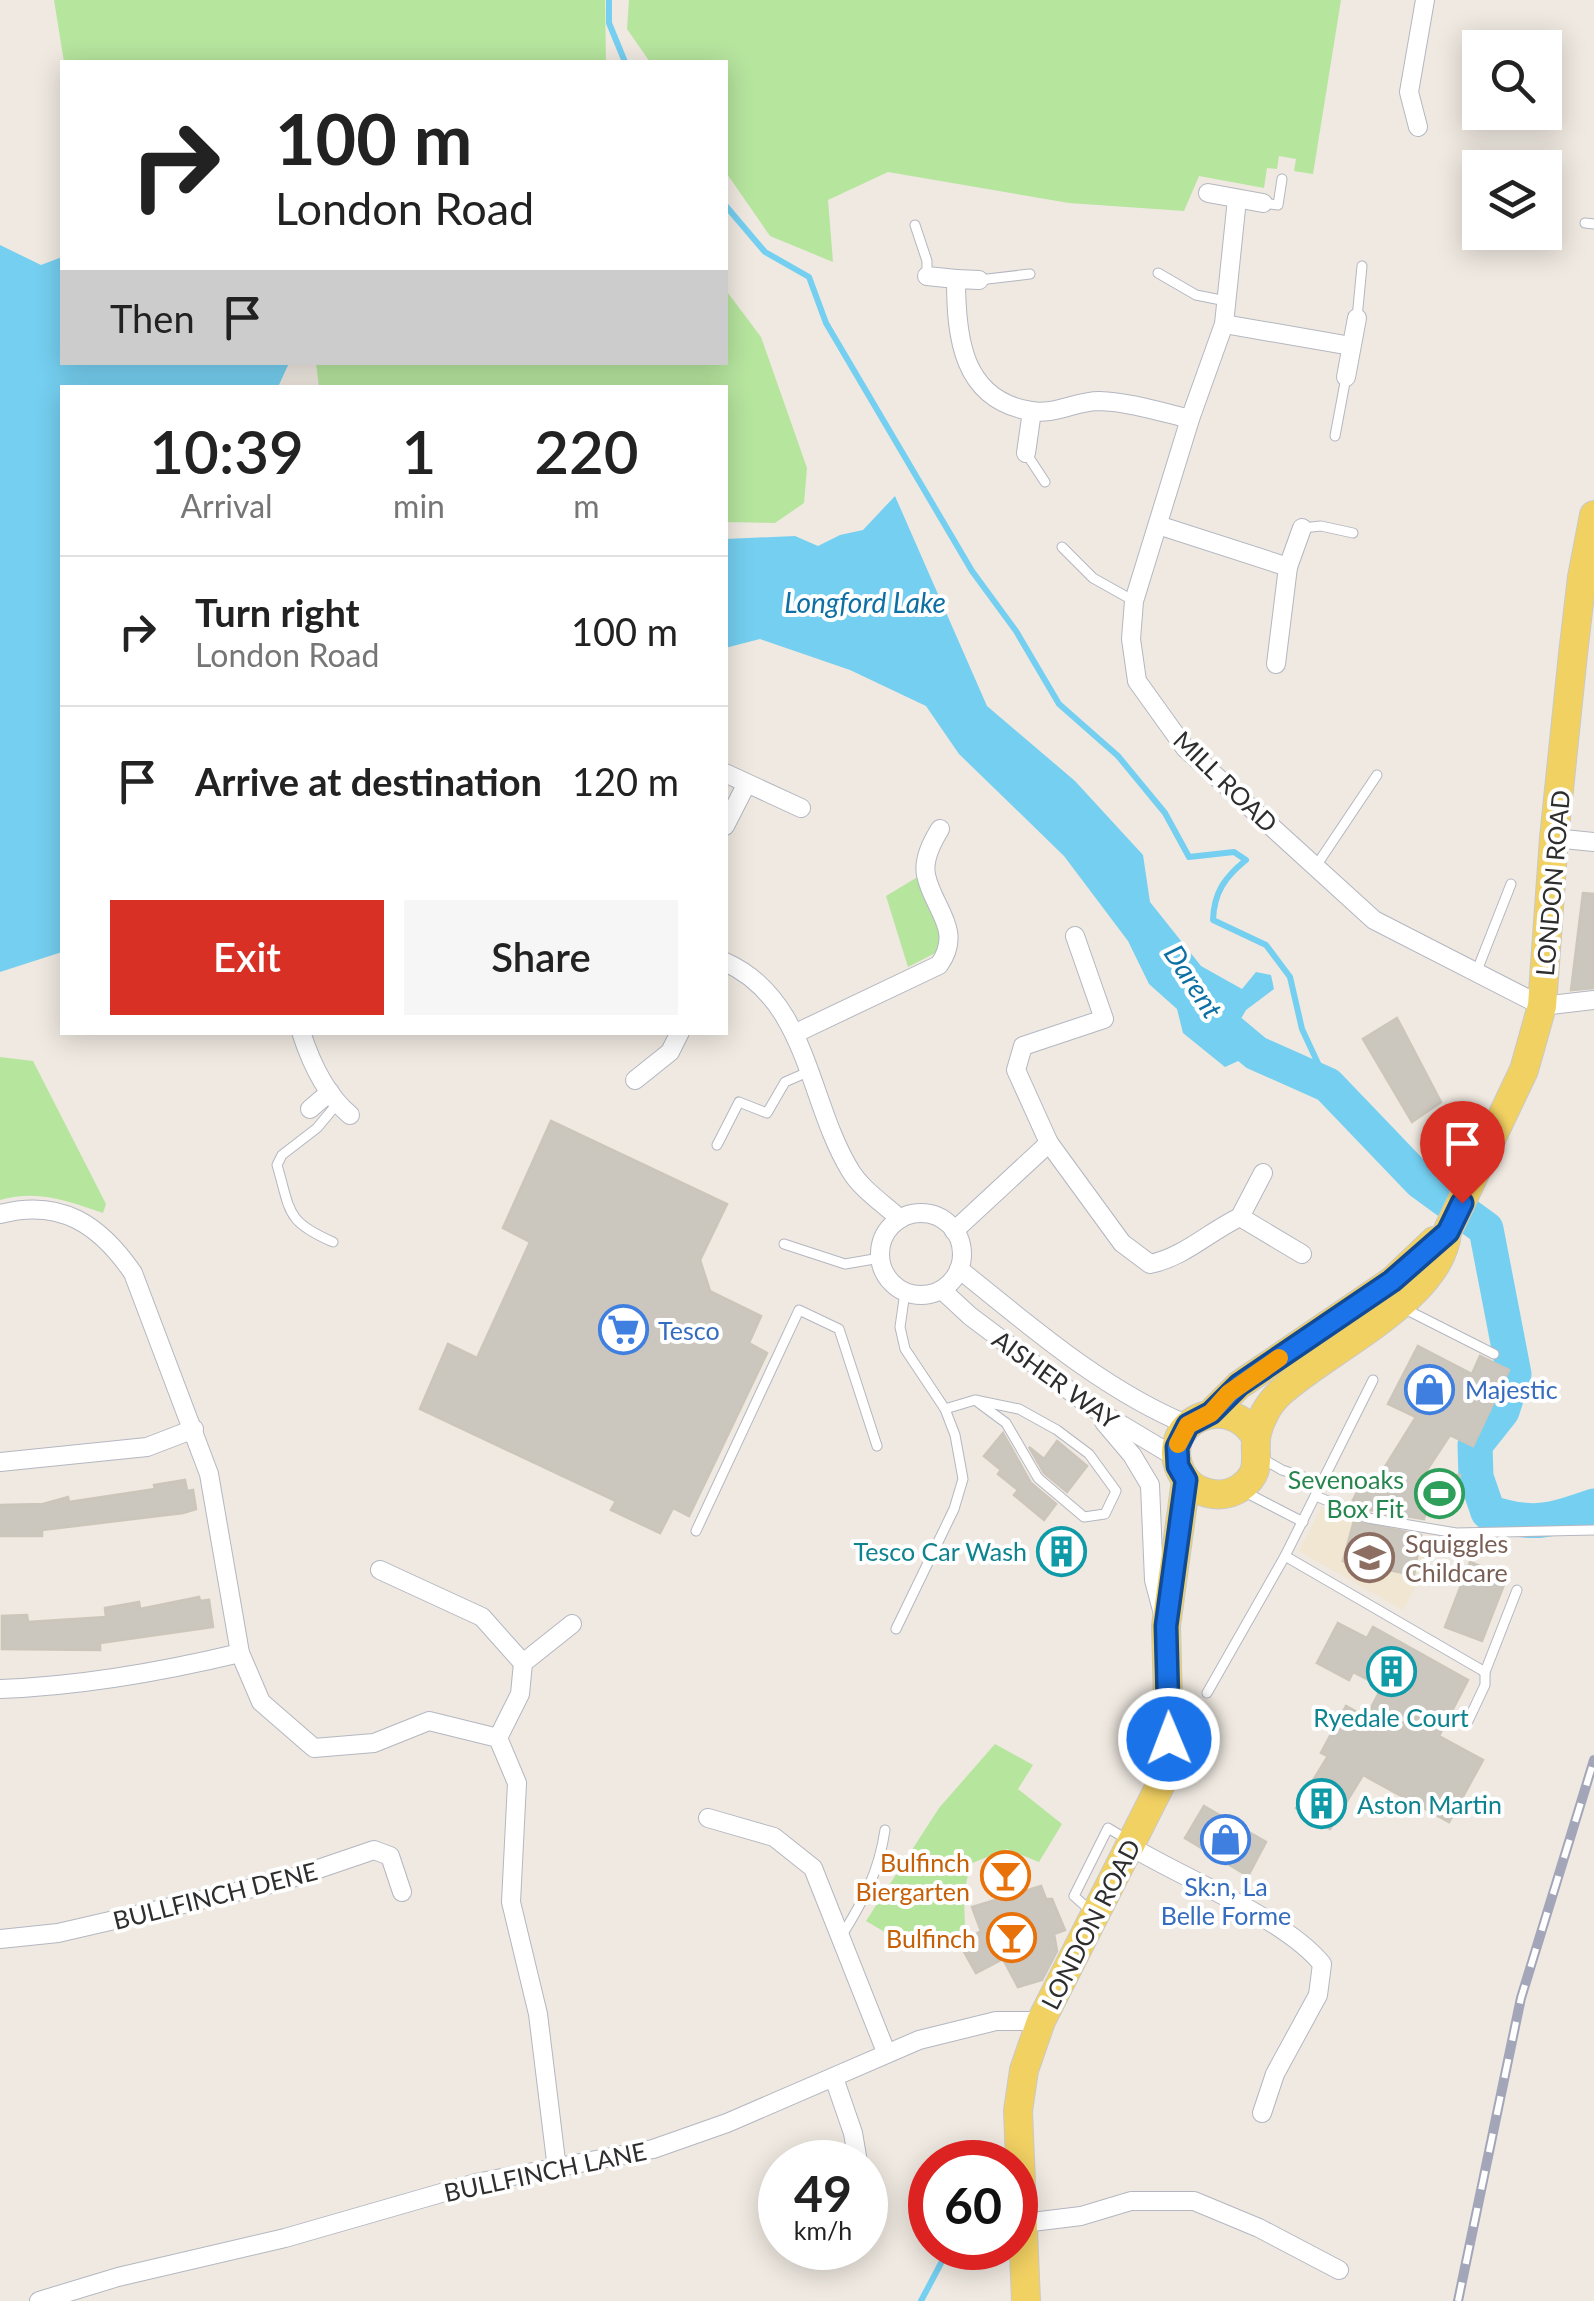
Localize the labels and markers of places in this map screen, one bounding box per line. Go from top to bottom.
pin [1420,1101,1505,1204]
supermarket icon: Tesco [597,1304,649,1356]
place label: Tesco [658,1315,720,1345]
shop icon: Majestic [1404,1363,1456,1415]
place label: Majestic [1465,1374,1558,1404]
place label: Sevenoaks Box Fit [1288,1464,1404,1523]
sports icon: Sevenoaks Box Fit [1413,1467,1465,1519]
building icon: Tesco Car Wash [1036,1525,1088,1577]
place label: Squiggles Childcare [1405,1528,1508,1587]
school or university icon: Squiggles Childcare [1344,1531,1396,1583]
place label: Tesco Car Wash [854,1536,1027,1566]
building icon: Ryedale Court [1365,1645,1417,1697]
place label: Ryedale Court [1313,1702,1469,1732]
building icon: Aston Martin [1296,1778,1348,1830]
place label: Aston Martin [1357,1789,1502,1819]
shop icon: Sk:n, La Belle Forme [1200,1814,1252,1866]
place label: Bulfinch Biergarten [856,1847,970,1906]
bar icon: Bulfinch Biergarten [979,1850,1031,1902]
place label: Sk:n, La Belle Forme [1161,1871,1291,1930]
bar icon: Bulfinch [985,1912,1037,1964]
place label: Bulfinch [886,1923,976,1953]

